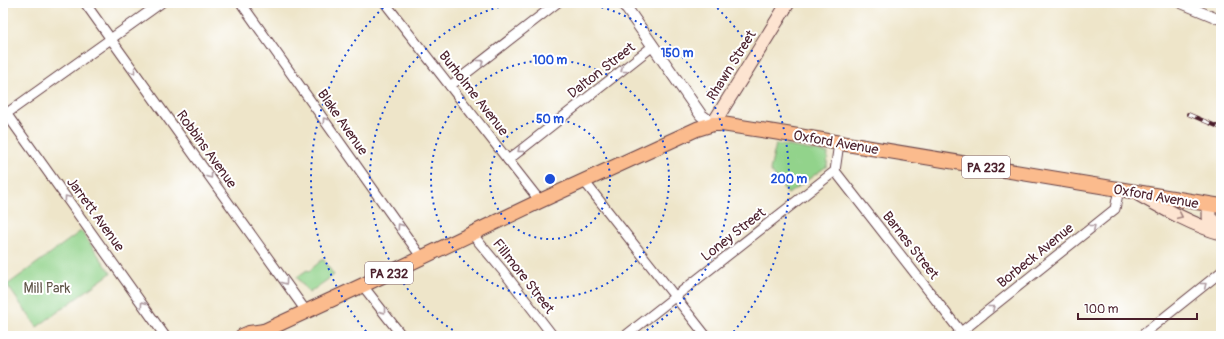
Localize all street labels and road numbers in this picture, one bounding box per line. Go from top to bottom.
street label: Rhawn Street [703,27,760,104]
street label: Dalton Street [564,39,639,102]
street label: Burholme Avenue [435,48,512,139]
street label: Blake Avenue [314,86,372,159]
street label: Robbins Avenue [173,107,240,191]
street label: Oxford Avenue [792,127,880,158]
road number: PA 232 [962,156,1010,178]
street label: Jarrett Avenue [63,174,128,255]
street label: Oxford Avenue [1112,181,1200,212]
street label: Loney Street [698,204,769,265]
street label: Barnes Street [879,208,943,283]
street label: Borbeck Avenue [994,219,1077,291]
street label: Fillmore Street [489,236,558,317]
road number: PA 232 [365,262,413,284]

